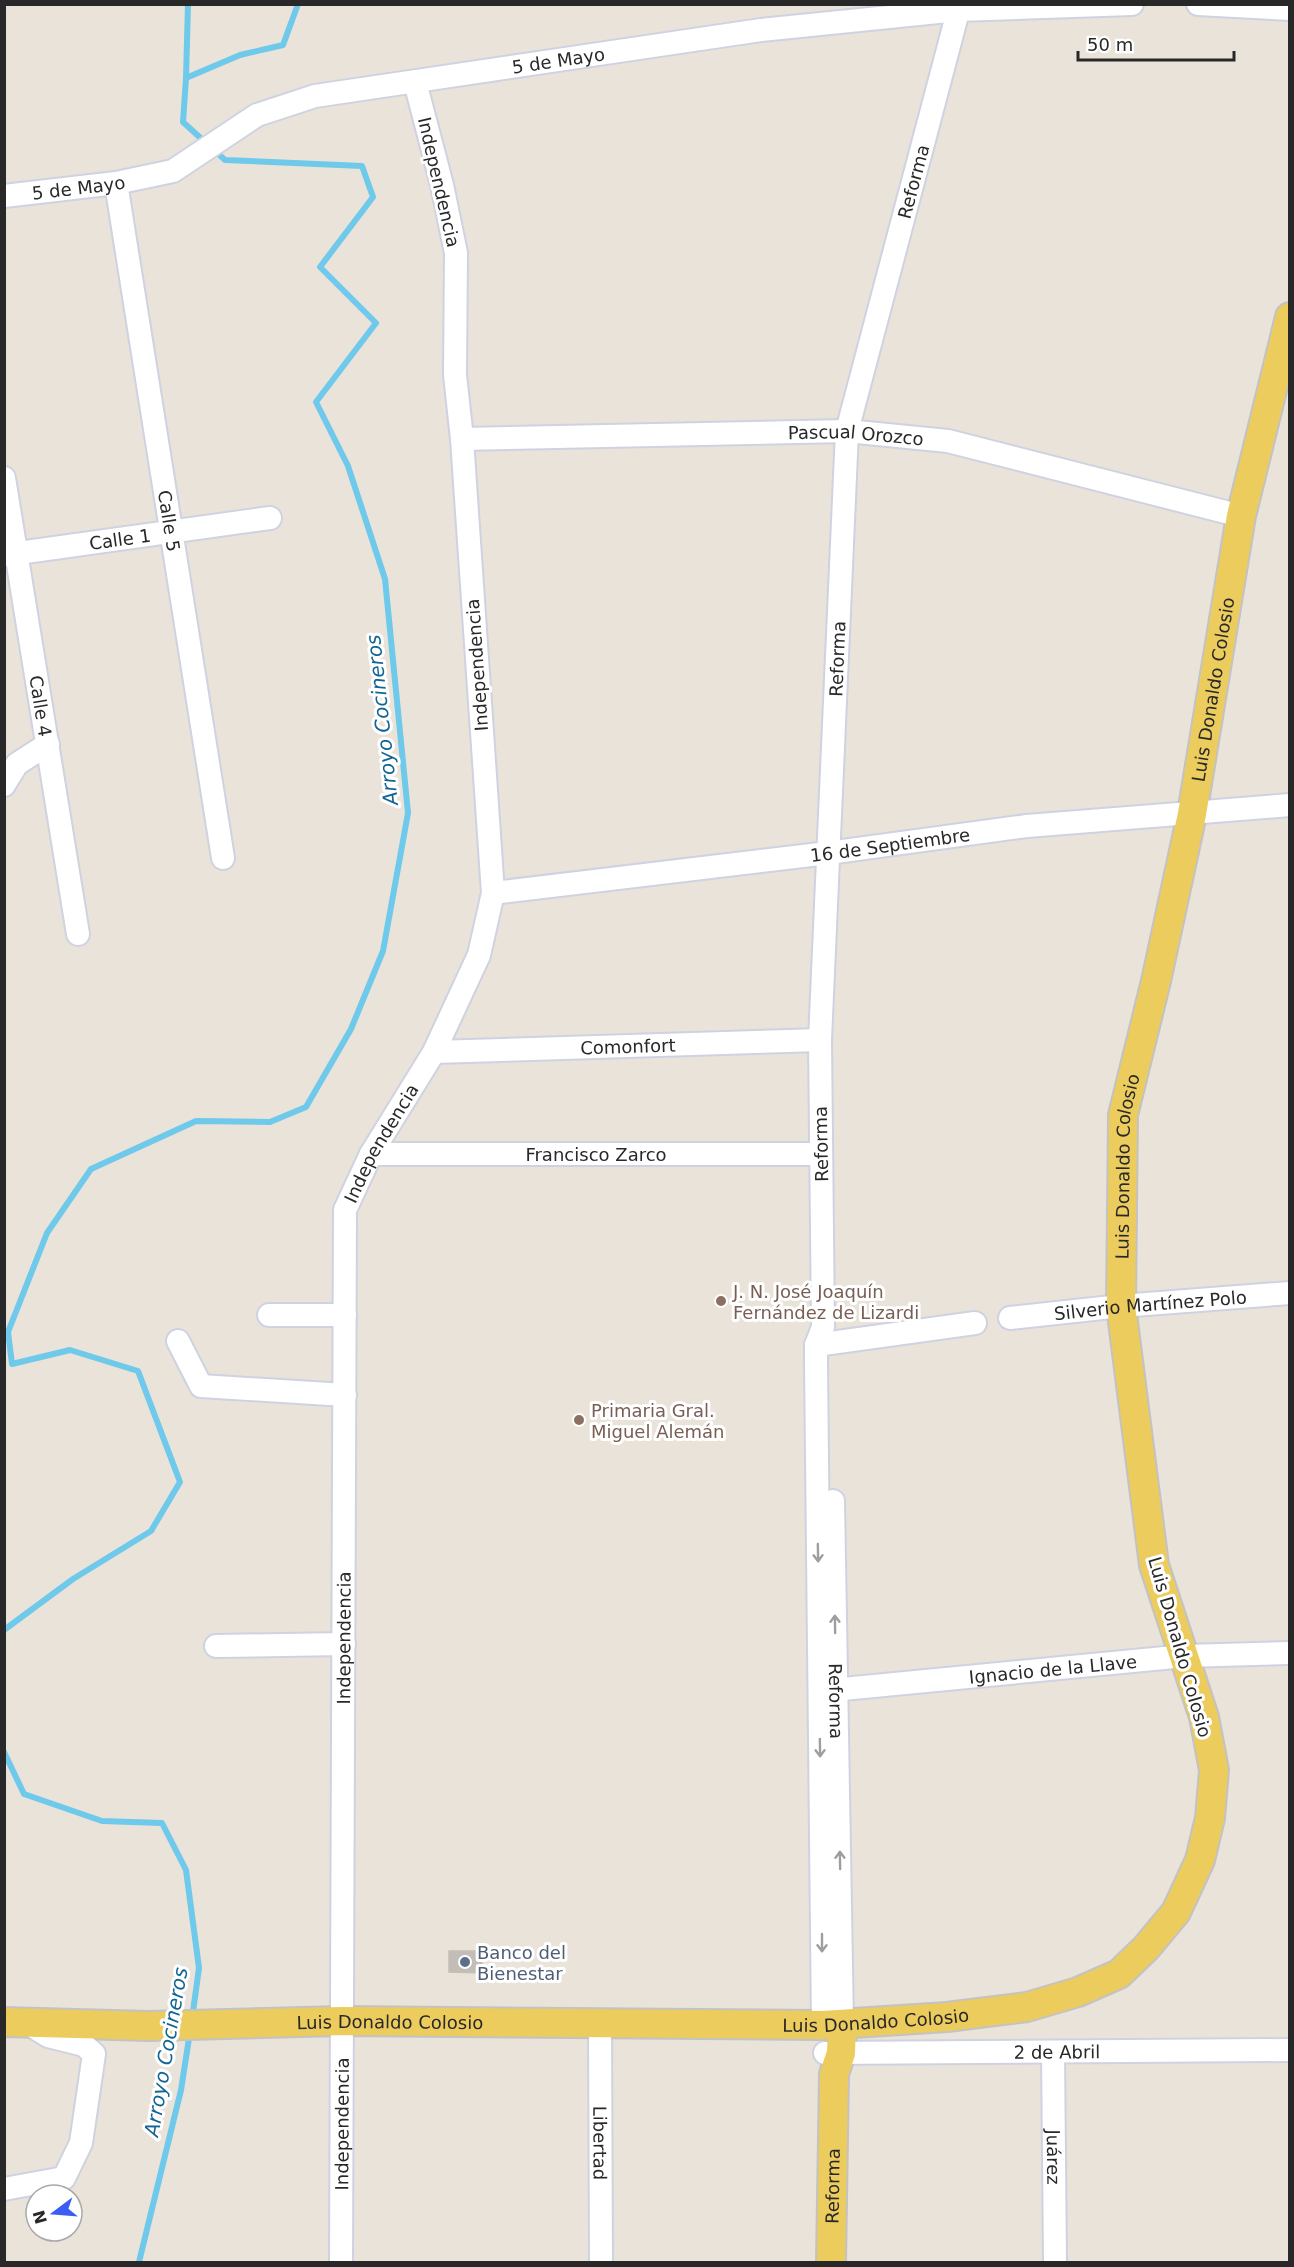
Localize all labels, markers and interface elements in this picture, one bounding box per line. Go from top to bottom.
scale bar [1078,24,1234,62]
text: 50 m [1087,34,1133,55]
street label: 5 de Mayo [510,43,606,77]
street label: Independencia [414,115,464,249]
street label: Reforma [893,142,933,221]
street label: 5 de Mayo [31,171,127,203]
street label: Pascual Orozco [788,420,925,449]
street label: Calle 5 [154,489,185,553]
street label: Calle 1 [88,524,152,554]
street label: Luis Donaldo Colosio [1187,596,1238,783]
street label: Independencia [462,598,492,732]
street label: Reforma [825,620,849,697]
water label: Arroyo Cocineros [361,634,403,808]
street label: Calle 4 [26,674,56,738]
street label: 16 de Septiembre [809,823,971,866]
street label: Comonfort [580,1034,676,1058]
street label: Luis Donaldo Colosio [1111,1071,1143,1260]
street label: Independencia [339,1080,422,1206]
street label: Reforma [810,1106,832,1182]
street label: Francisco Zarco [525,1144,667,1165]
place label: J. N. José Joaquín Fernández de Lizardi [732,1281,919,1323]
street label: Silverio Martínez Polo [1053,1286,1247,1324]
marker: J. N. José Joaquín Fernández de Lizardi [714,1294,728,1308]
place label: Primaria Gral. Miguel Alemán [591,1400,725,1442]
marker: Primaria Gral. Miguel Alemán [572,1413,586,1427]
one-way arrow [812,1542,824,1562]
street label: Luis Donaldo Colosio [1144,1554,1216,1740]
street label: Independencia [333,1571,354,1705]
one-way arrow [829,1614,841,1634]
street label: Ignacio de la Llave [968,1650,1138,1687]
street label: Reforma [825,1663,848,1739]
one-way arrow [814,1737,826,1757]
one-way arrow [834,1851,846,1871]
one-way arrow [816,1932,828,1952]
place label: Banco del Bienestar [477,1942,566,1984]
marker: Banco del Bienestar [458,1955,472,1969]
water label: Arroyo Cocineros [139,1966,193,2140]
street label: Luis Donaldo Colosio [782,2004,970,2036]
street label: Luis Donaldo Colosio [296,2010,483,2033]
street label: 2 de Abril [1014,2041,1100,2062]
street label: Independencia [331,2057,352,2191]
street label: Libertad [590,2106,611,2180]
street label: Juárez [1043,2128,1065,2185]
street label: Reforma [821,2148,843,2224]
north arrow [24,2183,84,2243]
text: N [29,2208,51,2226]

